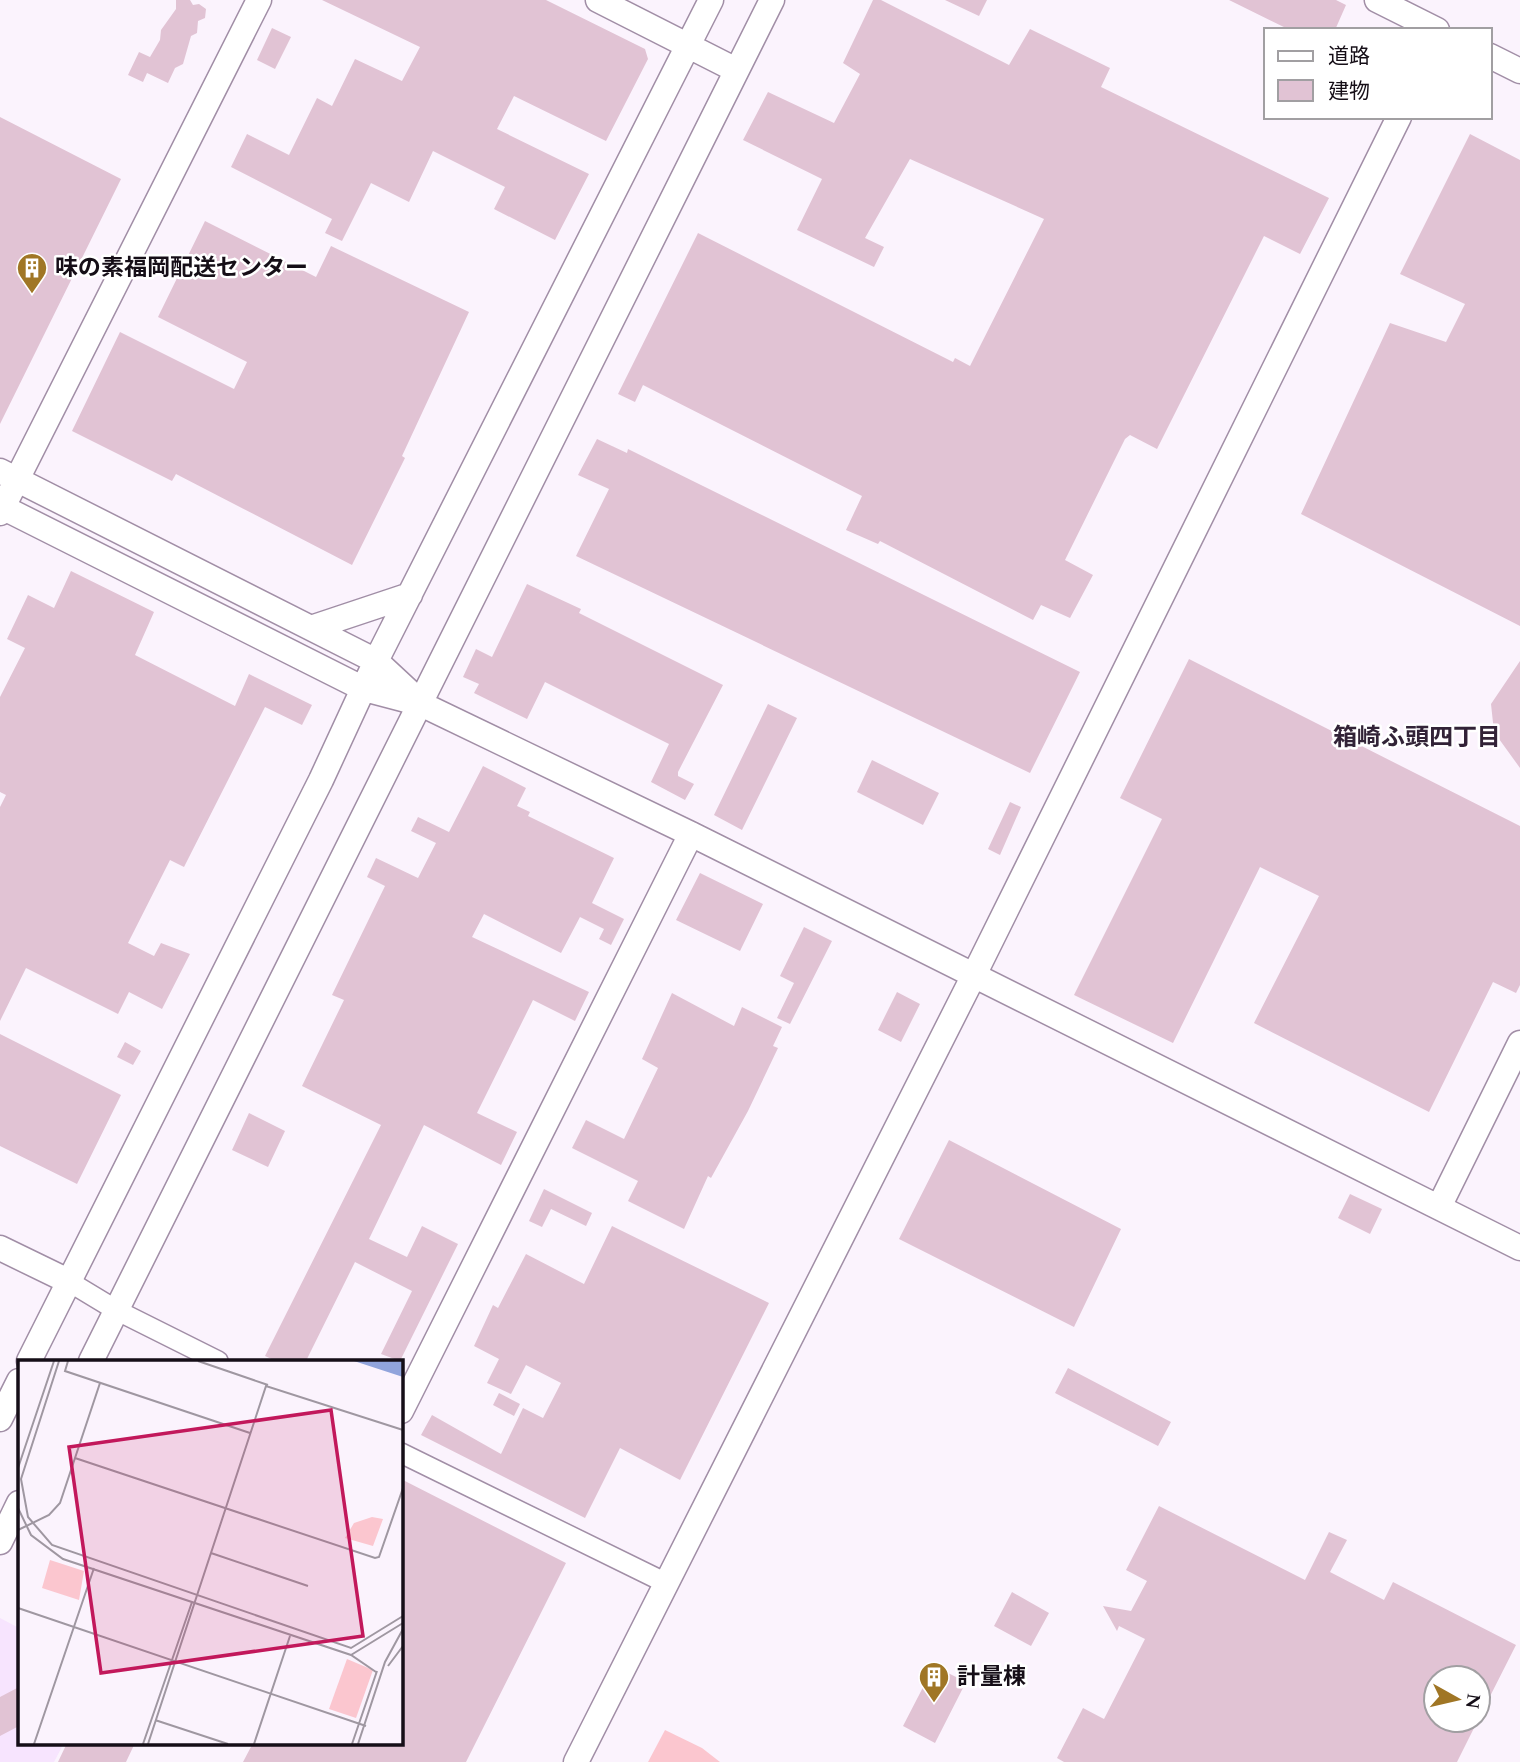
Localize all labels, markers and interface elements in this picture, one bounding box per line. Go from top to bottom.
legend [1264,28,1492,119]
text: 道路 [1328,41,1370,73]
text: 建物 [1328,76,1370,108]
building icon: 味の素福岡配送センター [15,251,49,295]
place label: 味の素福岡配送センター [55,251,308,286]
district label: 箱崎ふ頭四丁目 [1333,720,1501,756]
inset map [18,1360,402,1744]
building icon: 計量棟 [917,1660,951,1704]
place label: 計量棟 [957,1660,1026,1695]
north arrow [1422,1664,1492,1734]
text: N [1457,1691,1488,1711]

